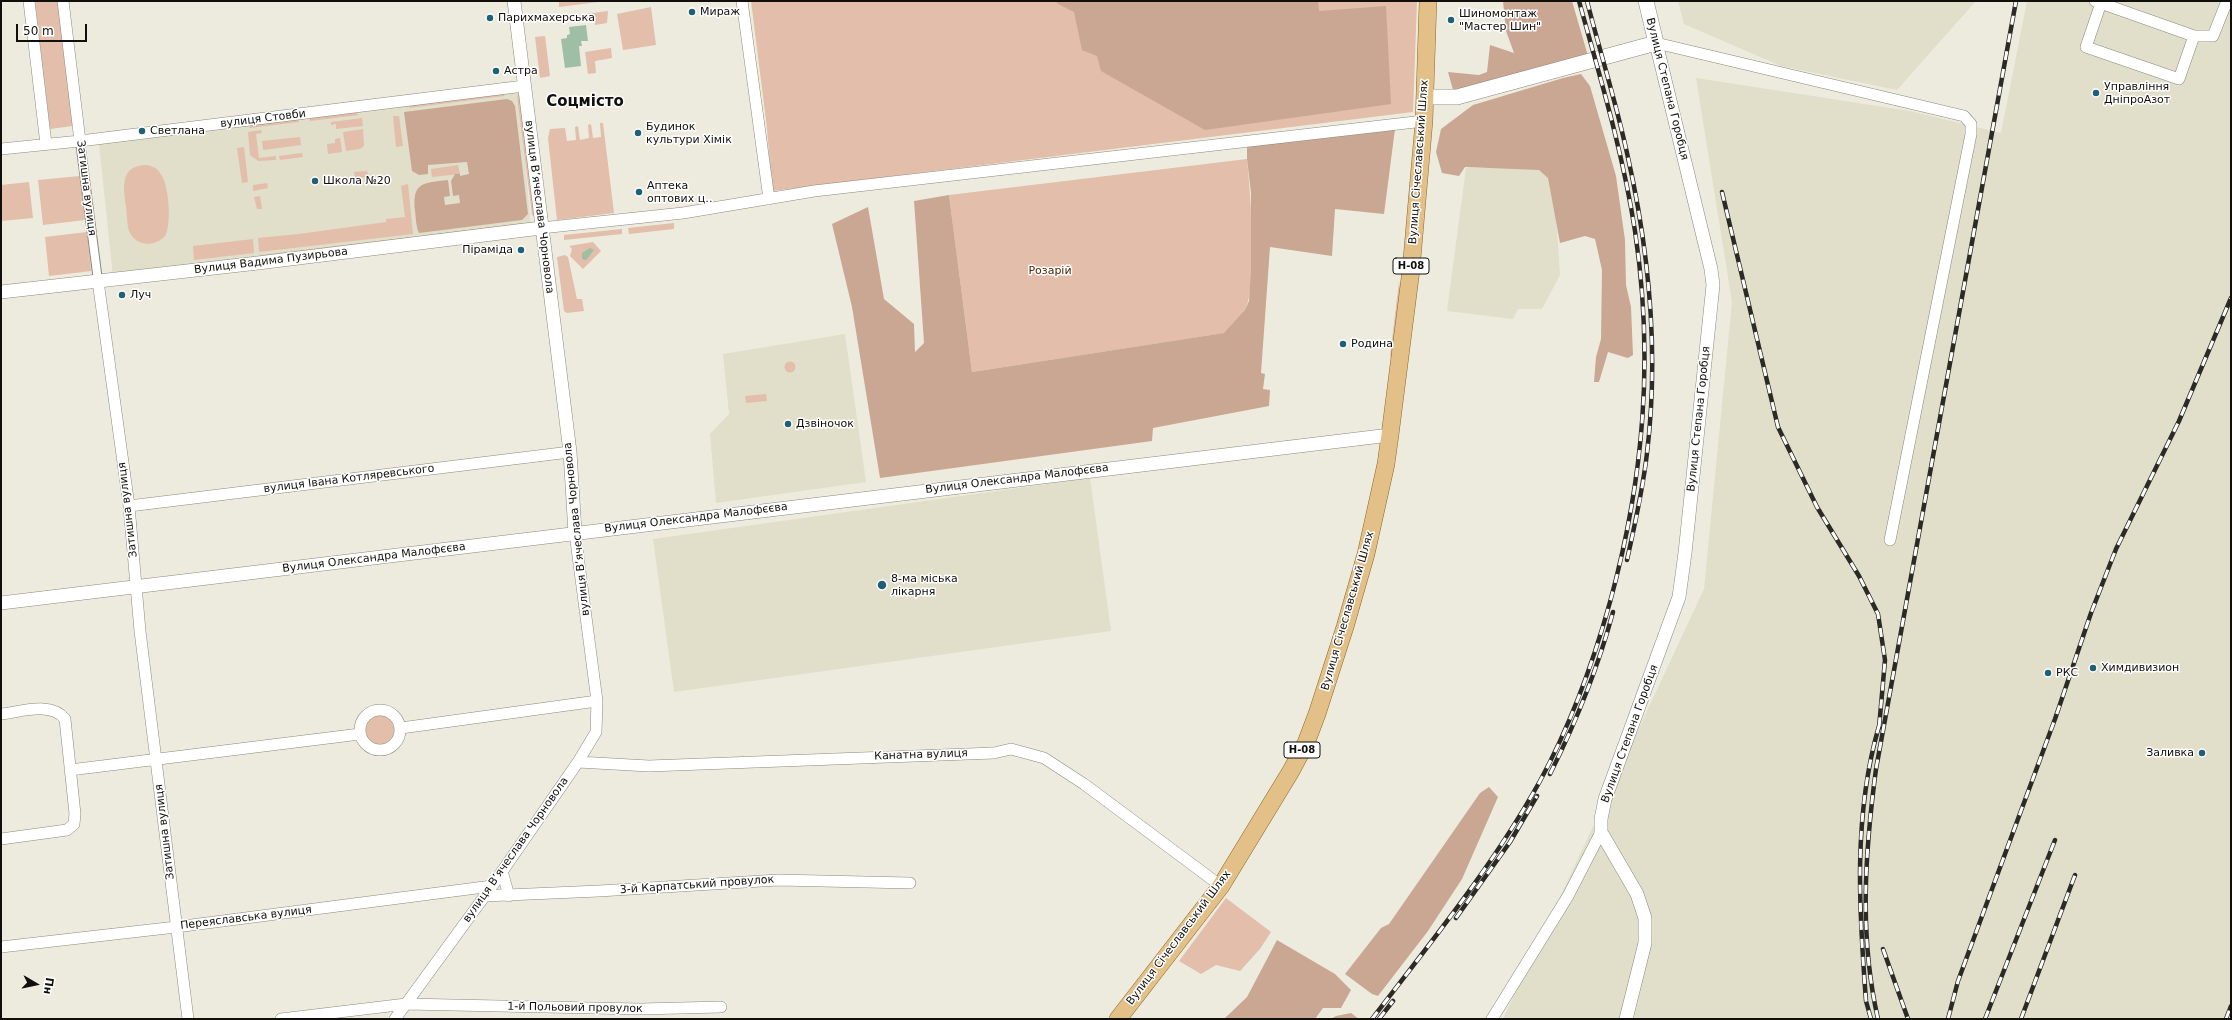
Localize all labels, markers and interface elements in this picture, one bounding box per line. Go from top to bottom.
place label: Мираж [700,5,740,19]
marker: Мираж [687,7,697,17]
place label: Шиномонтаж "Мастер Шин" [1459,7,1541,33]
place label: Парихмахерська [498,11,595,25]
marker: Парихмахерська [485,13,495,23]
marker: Шиномонтаж "Мастер Шин" [1446,15,1456,25]
scale bar [18,16,89,42]
street label: Вулиця Степана Горобця [1643,17,1691,161]
text: 50 m [23,24,54,38]
place label: Астра [504,64,538,78]
marker: Астра [491,66,501,76]
street label: Вулиця Січеславський Шлях [1407,79,1431,245]
place label: Управління ДніпроАзот [2104,80,2170,106]
marker: Управління ДніпроАзот [2091,88,2101,98]
district label: Соцмісто [546,93,624,111]
street label: вулиця Стовби [220,107,306,131]
street label: вулиця Вʼячеслава Чорновола [522,120,556,294]
place label: Будинок культури Хімік [646,120,732,146]
place label: Светлана [150,124,205,138]
marker: Светлана [137,126,147,136]
marker: Будинок культури Хімік [633,128,643,138]
street label: Затишна вулиця [74,139,98,237]
place label: Школа №20 [323,174,391,188]
marker: Школа №20 [310,176,320,186]
place label: Аптека оптових ц‥ [647,179,713,205]
marker: Аптека оптових ц‥ [634,187,644,197]
place label: Піраміда [462,243,513,257]
street label: Вулиця Вадима Пузирьова [193,245,349,277]
marker: Піраміда [516,245,526,255]
road number: Н-08 [1393,258,1429,274]
park label: Розарій [1028,264,1072,278]
place label: Луч [130,288,151,302]
marker: Луч [117,290,127,300]
place label: Родина [1351,337,1393,351]
marker: Родина [1338,339,1348,349]
street label: Вулиця Степана Горобця [1685,346,1713,492]
place label: Дзвіночок [796,417,854,431]
marker: Дзвіночок [783,419,793,429]
street label: вулиця Вʼячеслава Чорновола [561,442,593,616]
street label: Затишна вулиця [116,461,140,559]
street label: Вулиця Олександра Малофєєва [925,461,1109,497]
street label: вулиця Івана Котляревського [263,462,435,496]
street label: Вулиця Олександра Малофєєва [604,500,788,536]
street label: Вулиця Січеславський Шлях [1319,530,1377,692]
street label: Вулиця Олександра Малофєєва [282,540,466,576]
place label: 8-ма міська лікарня [891,572,958,598]
marker: 8-ма міська лікарня [876,579,888,591]
place label: Химдивизион [2101,661,2179,675]
street label: Вулиця Степана Горобця [1599,663,1661,805]
marker: Химдивизион [2088,663,2098,673]
place label: РКС [2056,666,2078,680]
marker: РКС [2043,668,2053,678]
road number: Н-08 [1284,742,1320,758]
place label: Заливка [2146,746,2194,760]
street label: Канатна вулиця [874,747,968,763]
marker: Заливка [2197,748,2207,758]
street label: вулиця Вʼячеслава Чорновола [461,775,571,925]
street label: Затишна вулиця [153,783,177,881]
street label: Вулиця Січеславський Шлях [1124,868,1234,1008]
street label: 3-й Карпатський провулок [619,873,775,897]
street label: Переяславська вулиця [179,903,313,933]
north arrow [16,964,56,1004]
text: Пн [41,977,56,995]
street label: 1-й Польовий провулок [507,1000,643,1016]

